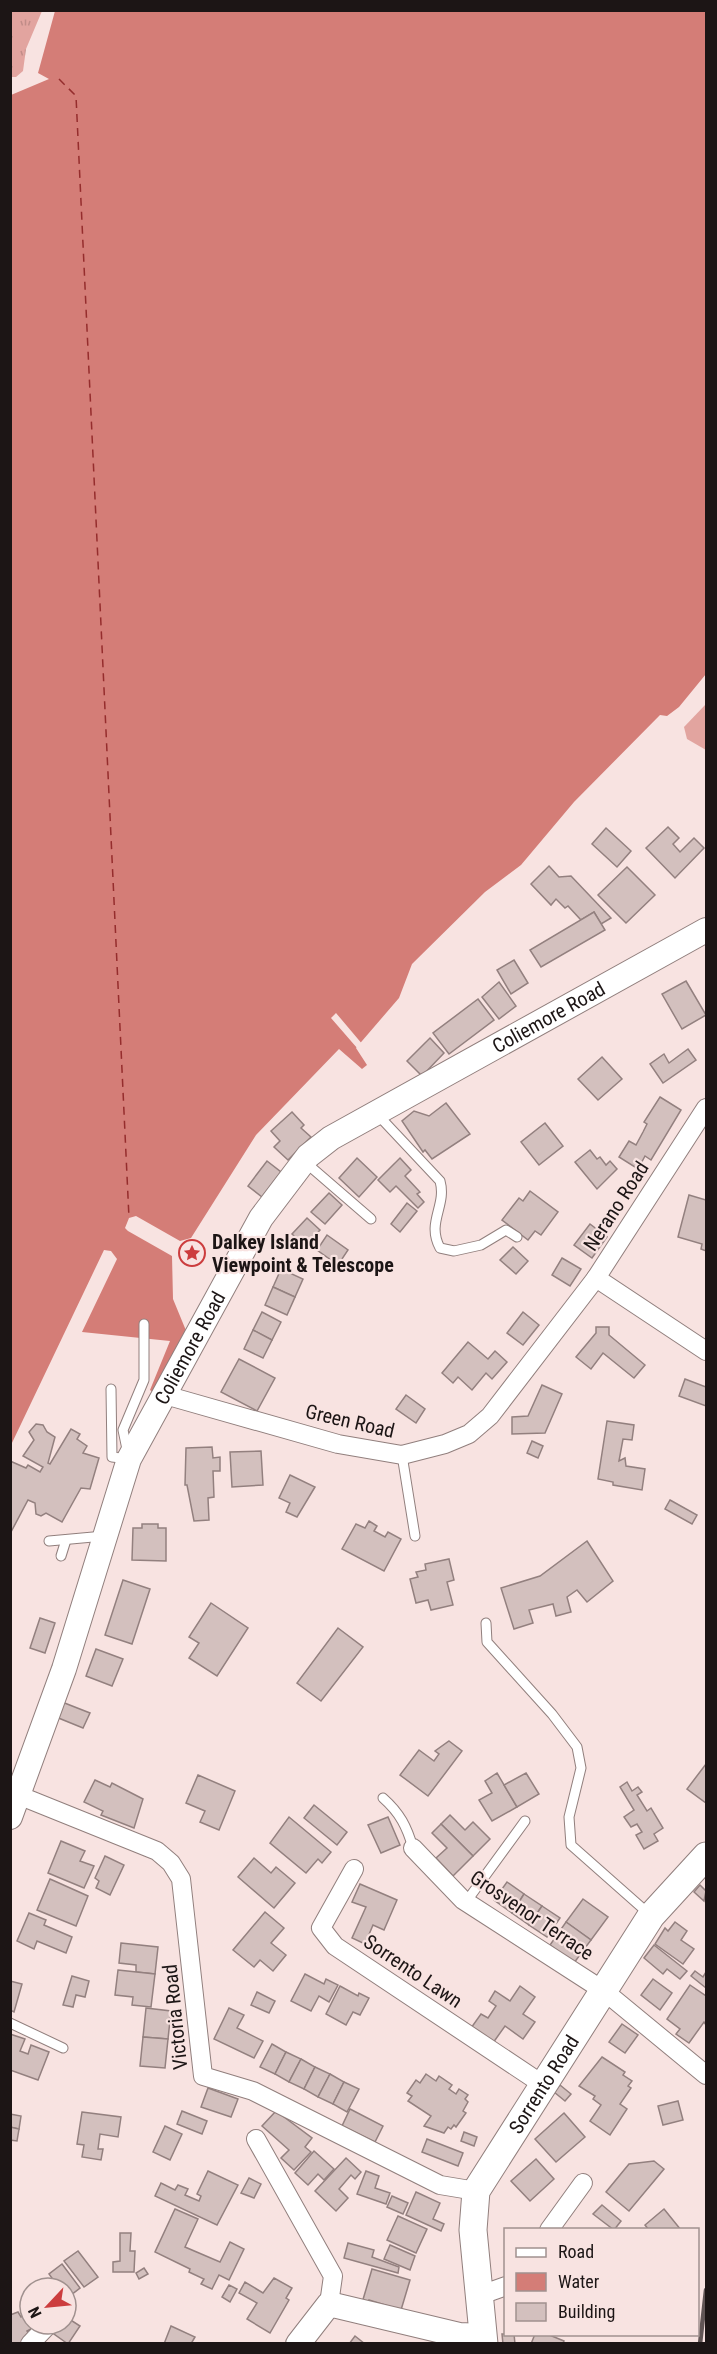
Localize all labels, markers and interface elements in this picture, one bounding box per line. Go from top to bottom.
street label: Coliemore Road [488,976,609,1058]
street label: Nerano Road [578,1157,654,1255]
place label: Dalkey Island Viewpoint & Telescope [212,1230,394,1277]
place icon: Dalkey Island Viewpoint & Telescope [177,1238,207,1268]
street label: Coliemore Road [149,1287,230,1409]
street label: Green Road [303,1399,397,1443]
street label: Grosvenor Terrace [466,1865,598,1965]
street label: Sorrento Lawn [359,1929,467,2013]
street label: Victoria Road [158,1963,192,2071]
street label: Sorrento Road [504,2031,584,2138]
legend [504,2228,699,2336]
text: Road [558,2241,594,2262]
text: Water [558,2271,600,2292]
north arrow [18,2276,78,2336]
text: Building [558,2301,615,2322]
text: N [24,2304,46,2321]

